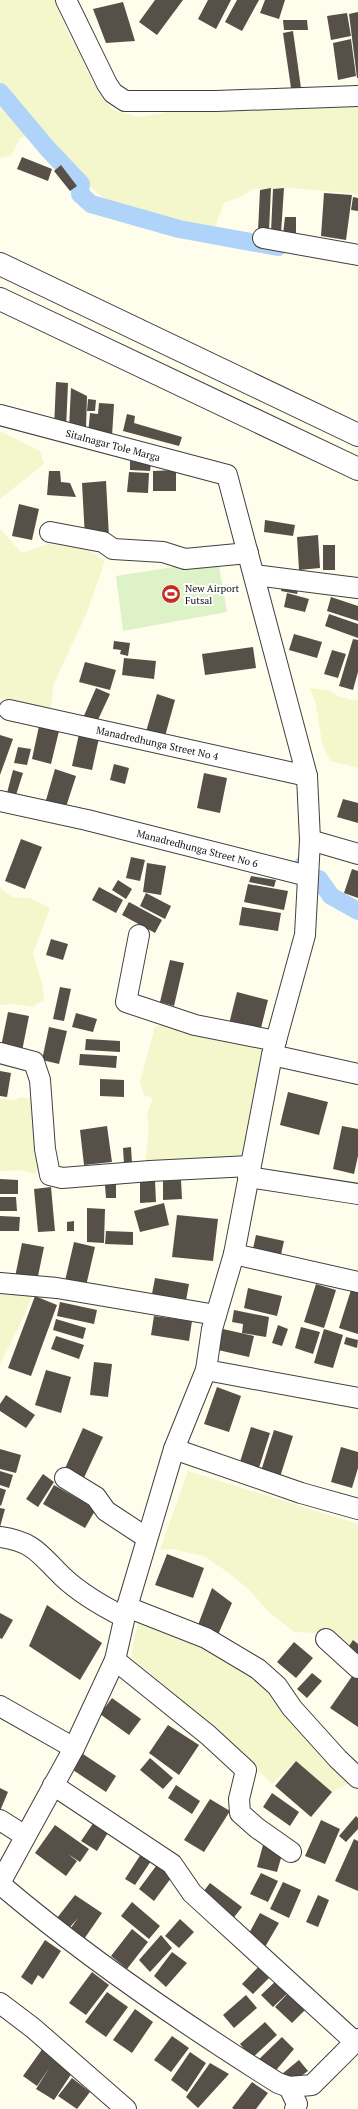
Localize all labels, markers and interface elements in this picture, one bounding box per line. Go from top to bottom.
street label: Sitalnagar Tole Marga [64,427,162,464]
place label: New Airport Futsal [185,582,240,607]
sports icon: New Airport Futsal [160,583,182,605]
street label: Manadredhunga Street No 4 [95,724,220,763]
street label: Manadredhunga Street No 6 [135,827,260,870]

